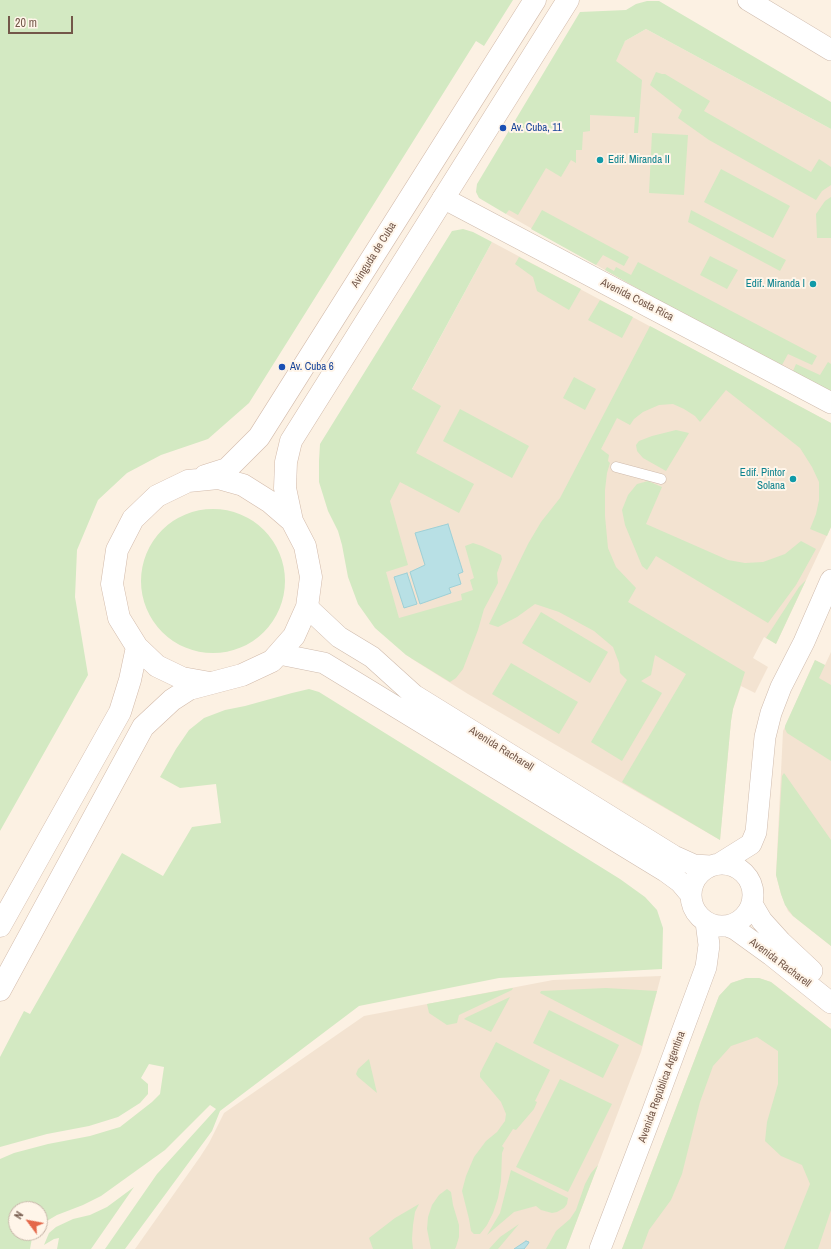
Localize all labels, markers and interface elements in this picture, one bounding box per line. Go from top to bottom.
scale bar [10,8,75,34]
text: 20 m [15,15,37,31]
place label: Av. Cuba, 11 [511,121,562,135]
marker: Av. Cuba, 11 [498,123,508,133]
place label: Edif. Miranda II [608,153,670,167]
marker: Edif. Miranda II [595,155,605,165]
street label: Avinguda de Cuba [349,220,399,290]
street label: Avenida Costa Rica [598,276,676,324]
place label: Edif. Miranda I [746,277,805,291]
marker: Edif. Miranda I [808,279,818,289]
place label: Av. Cuba 6 [290,360,334,374]
marker: Av. Cuba 6 [277,362,287,372]
place label: Edif. Pintor Solana [740,466,785,492]
marker: Edif. Pintor Solana [788,474,798,484]
street label: Avenida Racharell [466,724,536,774]
street label: Avenida Racharell [747,936,813,990]
street label: Avenida República Argentina [636,1029,688,1145]
north arrow [8,1201,48,1241]
text: N [11,1209,26,1222]

